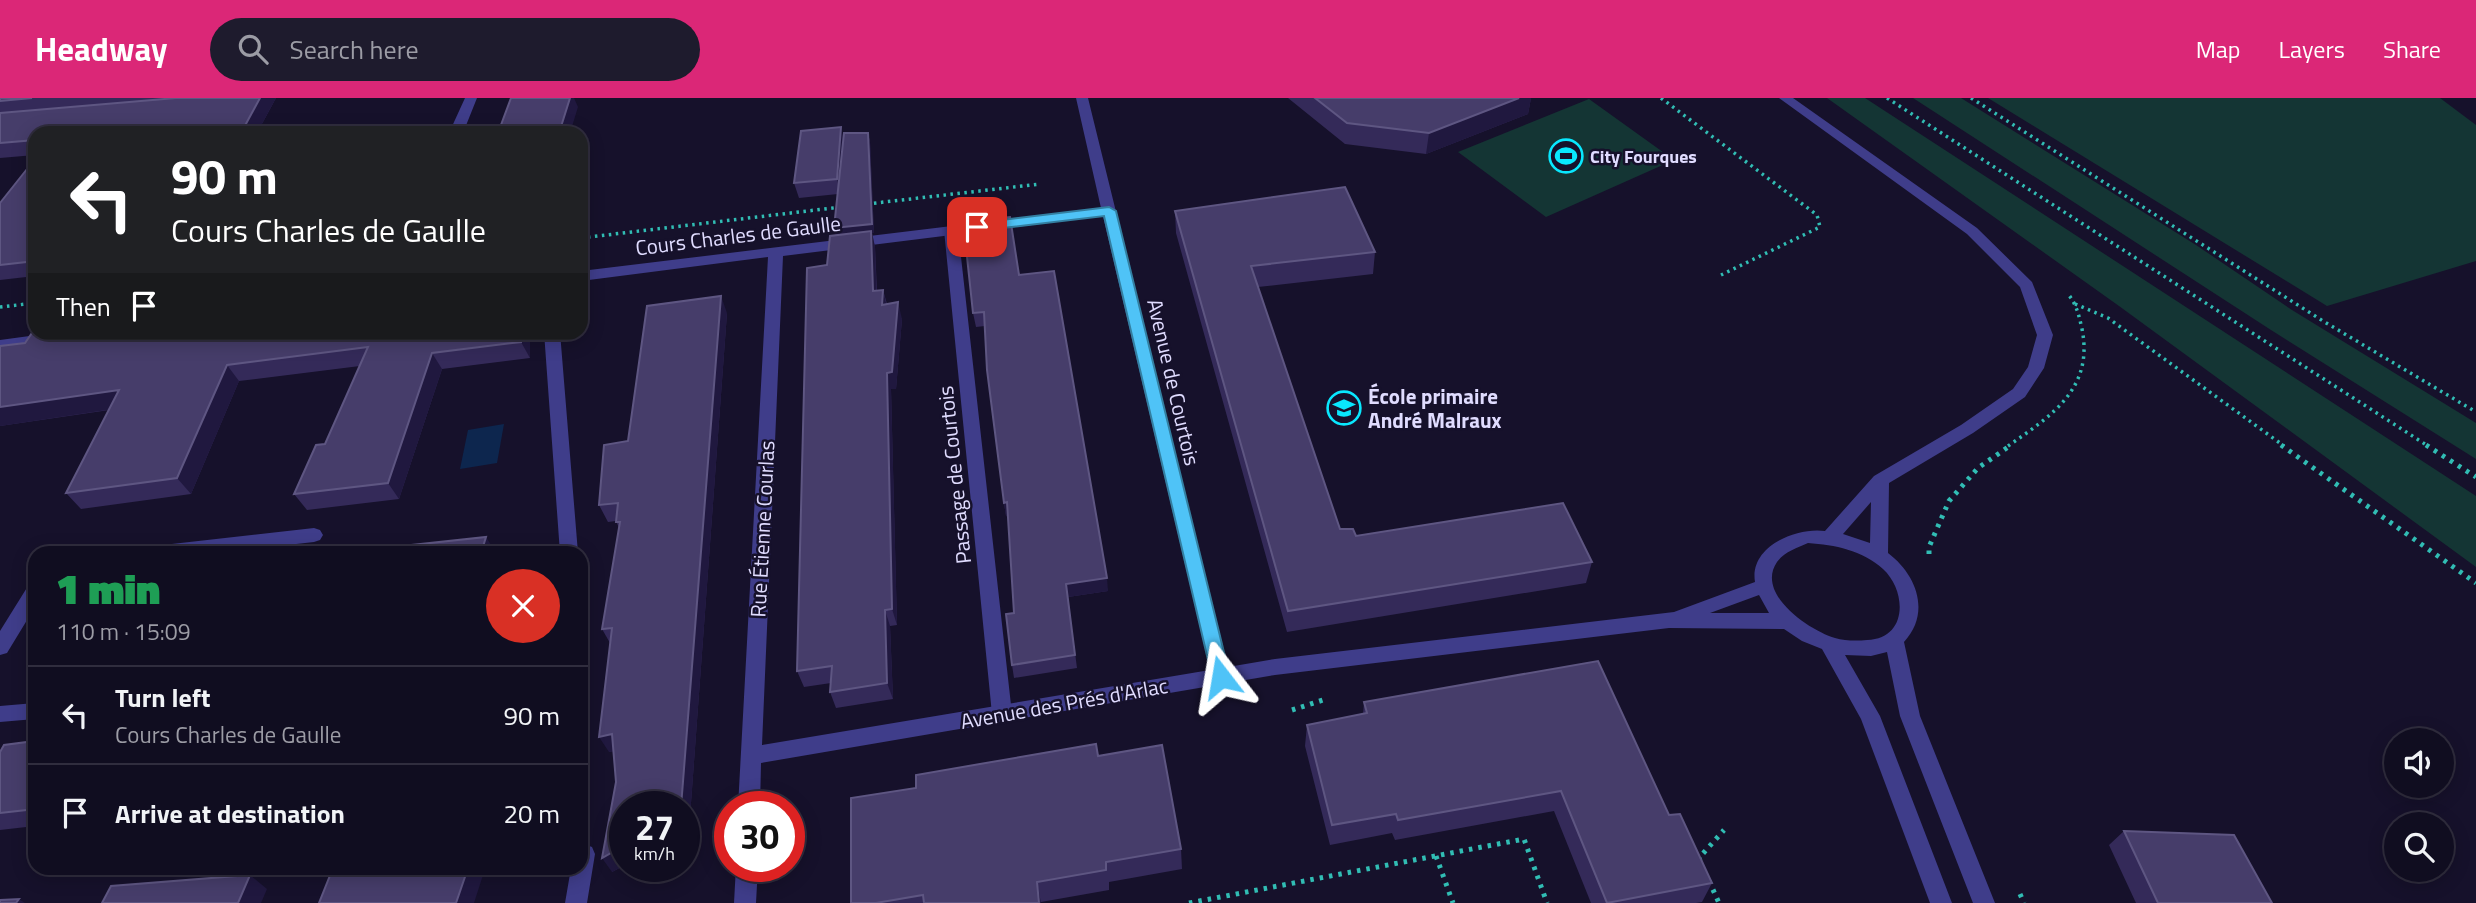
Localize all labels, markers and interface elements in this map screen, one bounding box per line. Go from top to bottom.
search box [210,18,700,81]
text: Headway [35,24,168,74]
icon: search [234,30,272,68]
text: Search here [290,30,419,69]
text: Map [2196,31,2241,67]
text: Layers [2279,31,2345,67]
text: Share [2383,31,2441,67]
sports icon: City Fourques [1547,137,1585,175]
text: 90 m [171,138,278,213]
place label: City Fourques [1590,143,1697,170]
icon: left [56,154,147,245]
pin [947,197,1007,257]
text: Cours Charles de Gaulle [171,206,486,254]
street label: Cours Charles de Gaulle [633,207,843,263]
icon: arrive [958,208,996,246]
text: Then [56,287,111,326]
icon: arrive [125,287,163,325]
street label: Avenue de Courtois [1139,295,1209,469]
place label: École primaire André Malraux [1368,380,1502,436]
street label: Passage de Courtois [929,384,979,566]
school or university icon: École primaire André Malraux [1325,389,1363,427]
street label: Rue Étienne Courlas [741,440,783,618]
text: 1 min [56,556,160,620]
button: close [486,569,560,643]
text: 110 m · 15:09 [56,614,191,649]
position arrow [1184,640,1258,714]
street label: Avenue des Prés d'Arlac [958,669,1170,737]
text: Turn left [115,678,210,717]
icon: left [56,696,94,734]
text: 90 m [503,696,560,735]
text: Cours Charles de Gaulle [115,717,341,752]
map controls [2384,728,2454,882]
button: sound [2384,728,2454,798]
speed limit sign: 30 [714,791,805,882]
icon: arrive [56,794,94,832]
text: Arrive at destination [115,794,345,833]
text: 20 m [503,794,560,833]
text: 27 [635,800,674,854]
button: search [2384,812,2454,882]
text: km/h [634,840,675,867]

